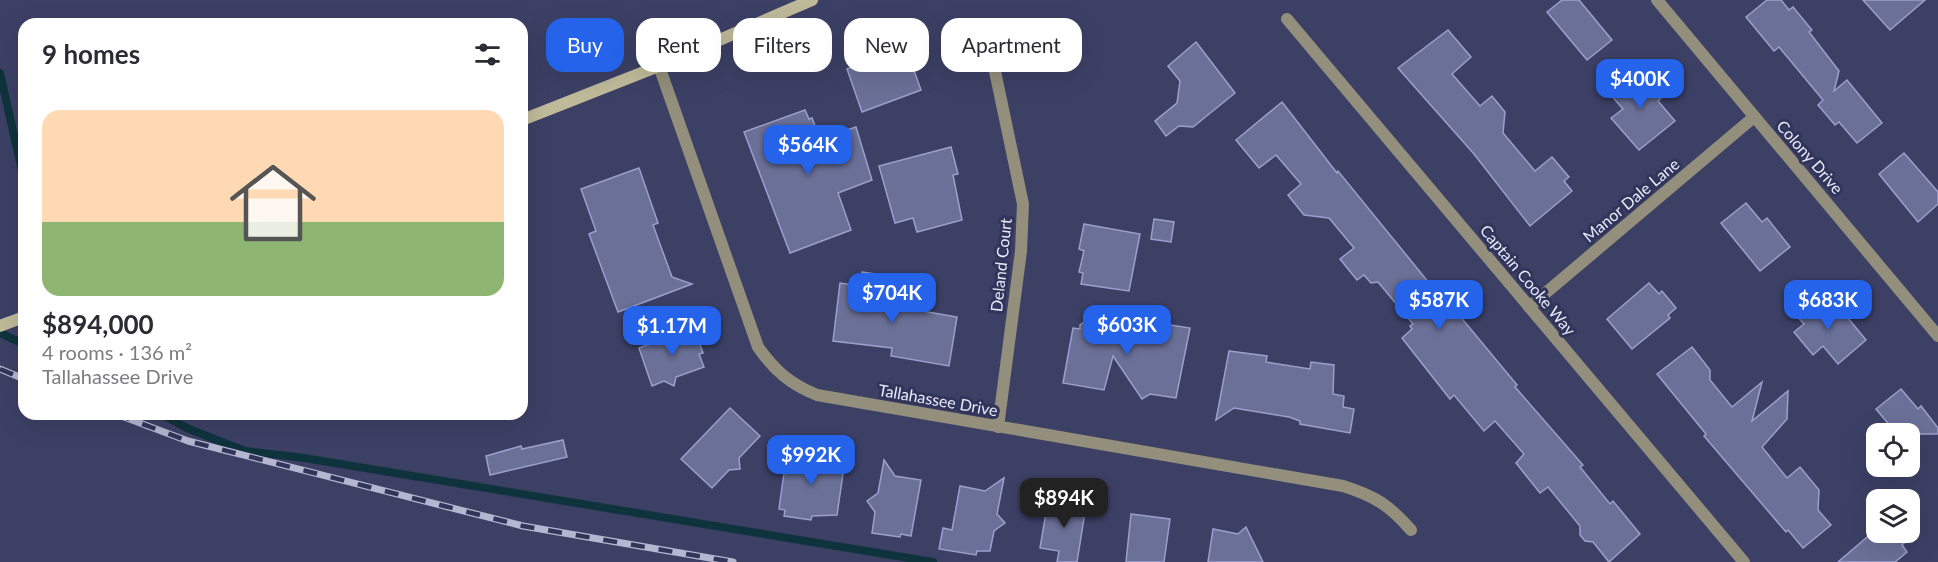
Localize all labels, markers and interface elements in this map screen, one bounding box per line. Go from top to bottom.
chip: Buy [546,18,624,72]
chip: Rent [636,18,721,72]
chip: Filters [733,18,832,72]
chip: New [844,18,929,72]
chip: Apartment [941,18,1082,72]
text: 9 homes [42,38,140,70]
icon: filters [471,38,504,71]
pin: $400K [1598,59,1682,110]
text: $400K [1610,66,1670,90]
street label: Colony Drive [1773,116,1847,197]
pin: $564K [766,125,850,176]
text: $564K [778,132,838,156]
icon: home [219,149,327,257]
street label: Manor Dale Lane [1579,154,1683,245]
street label: Deland Court [986,217,1015,313]
street label: Captain Cooke Way [1477,221,1581,339]
pin: $704K [850,273,934,324]
text: $704K [862,280,922,304]
pin: $587K [1397,280,1481,331]
pin: $683K [1786,280,1870,331]
text: $587K [1409,287,1469,311]
text: $683K [1798,287,1858,311]
pin: $603K [1085,305,1169,356]
pin: $1.17M [623,306,721,357]
text: $894,000 [42,308,154,340]
text: $603K [1097,312,1157,336]
text: $1.17M [637,313,707,337]
text: 4 rooms · 136 m² [42,340,192,364]
text: Tallahassee Drive [42,364,193,388]
street label: Tallahassee Drive [877,380,999,419]
map controls [1866,423,1920,543]
button: locate [1866,423,1920,477]
pin: $992K [769,435,853,486]
text: $992K [781,442,841,466]
pin: $894K [1022,478,1106,529]
text: $894K [1034,485,1094,509]
button: layers [1866,489,1920,543]

